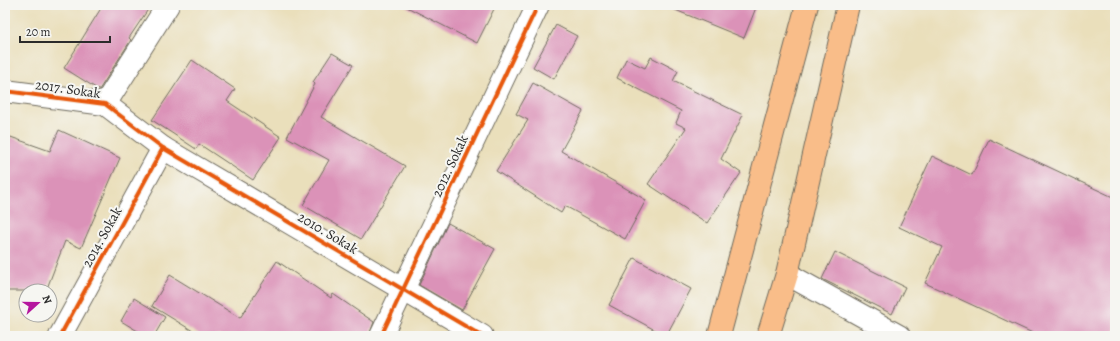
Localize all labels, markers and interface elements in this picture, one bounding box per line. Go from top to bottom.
scale bar [20,18,110,44]
text: 20 m [26,24,50,40]
street label: 2017. Sokak [34,75,102,103]
street label: 2012. Sokak [427,132,473,200]
street label: 2014. Sokak [78,203,126,271]
street label: 2010. Sokak [294,207,362,259]
north arrow [18,283,58,323]
text: N [38,293,55,306]

